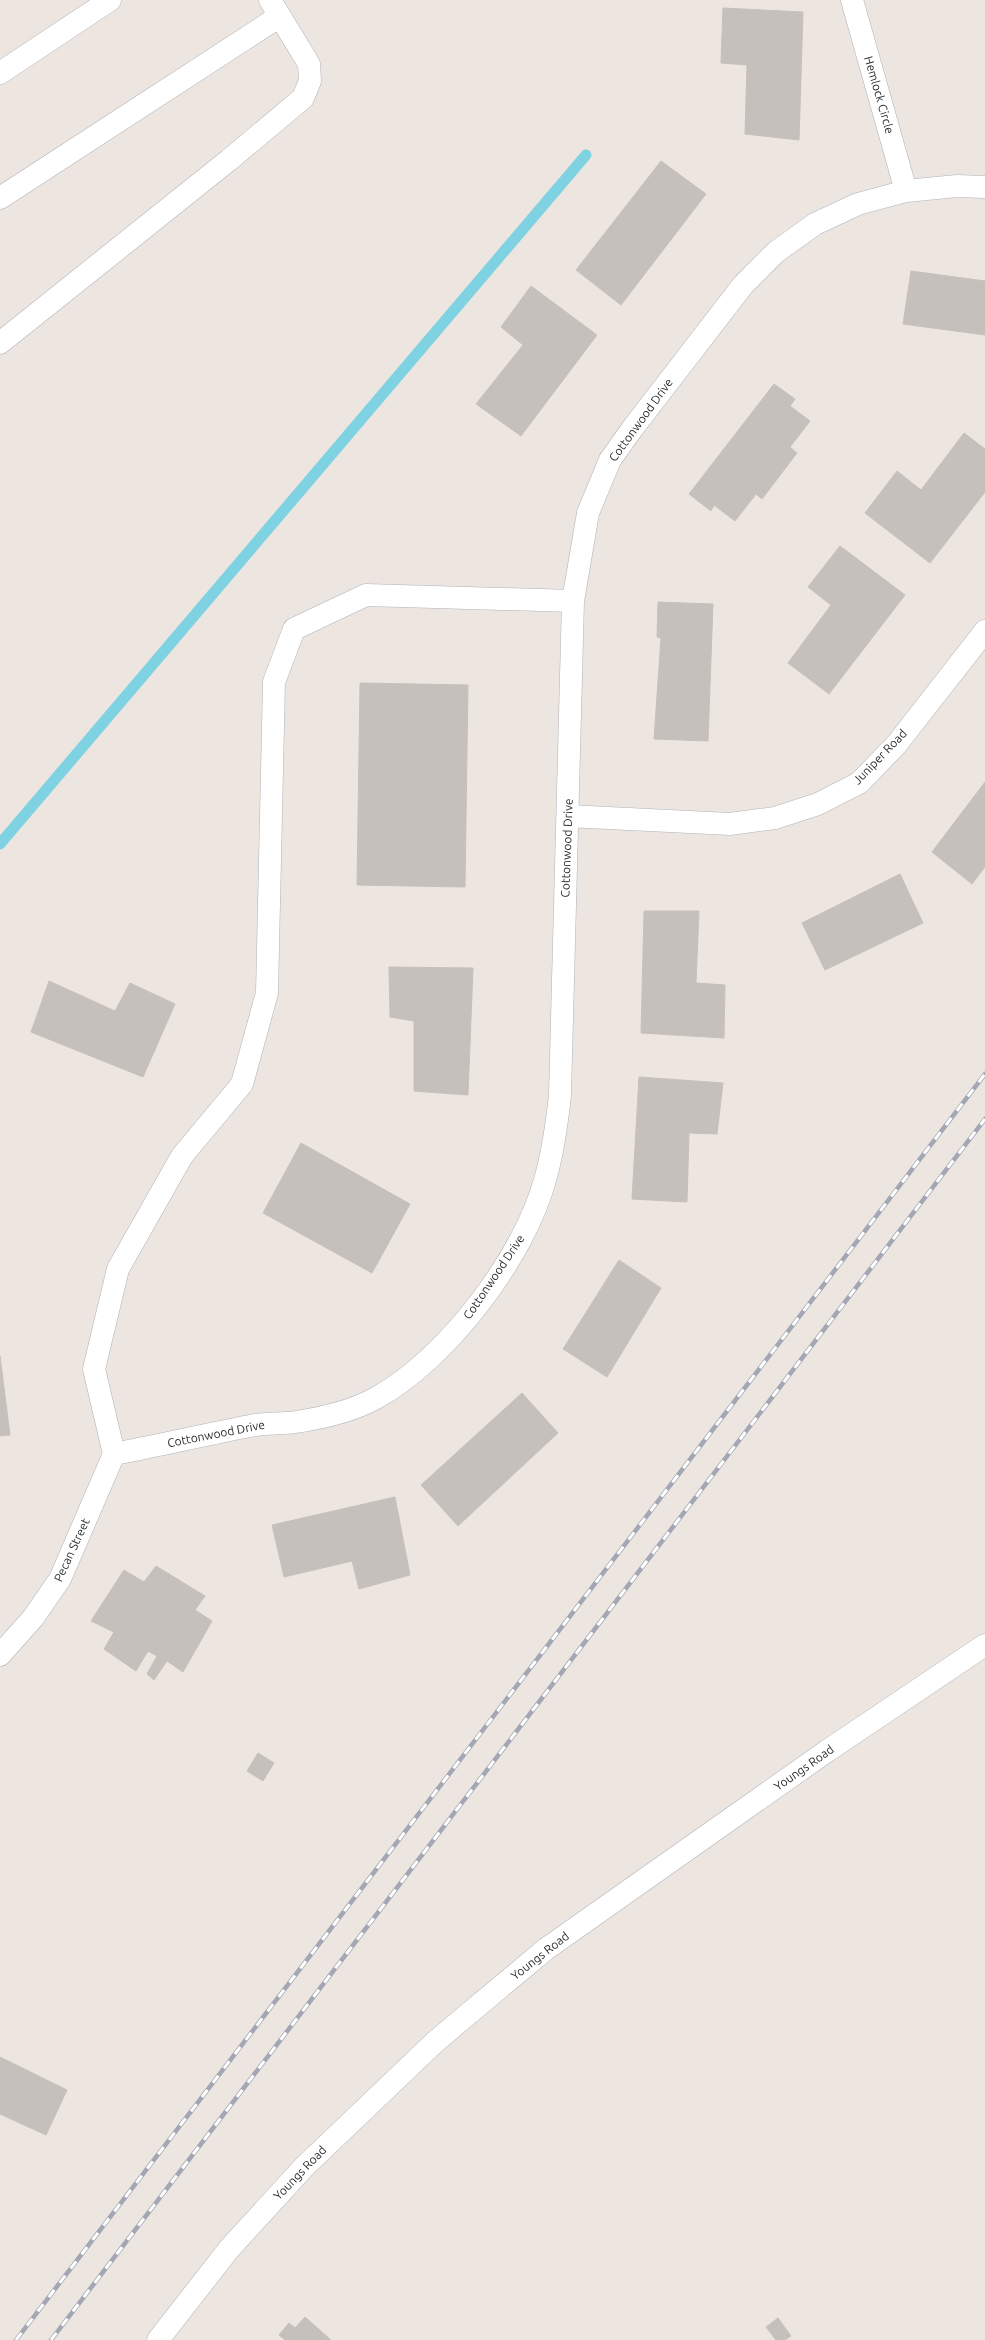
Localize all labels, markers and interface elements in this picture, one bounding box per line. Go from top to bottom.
street label: Hemlock Circle [862,55,897,135]
street label: Cottonwood Drive [606,376,675,464]
street label: Juniper Road [850,727,909,787]
street label: Cottonwood Drive [558,798,575,898]
street label: Cottonwood Drive [460,1232,527,1321]
street label: Cottonwood Drive [166,1418,266,1449]
street label: Pecan Street [51,1516,92,1584]
street label: Youngs Road [771,1742,836,1793]
street label: Youngs Road [508,1929,571,1982]
street label: Youngs Road [271,2143,329,2202]

